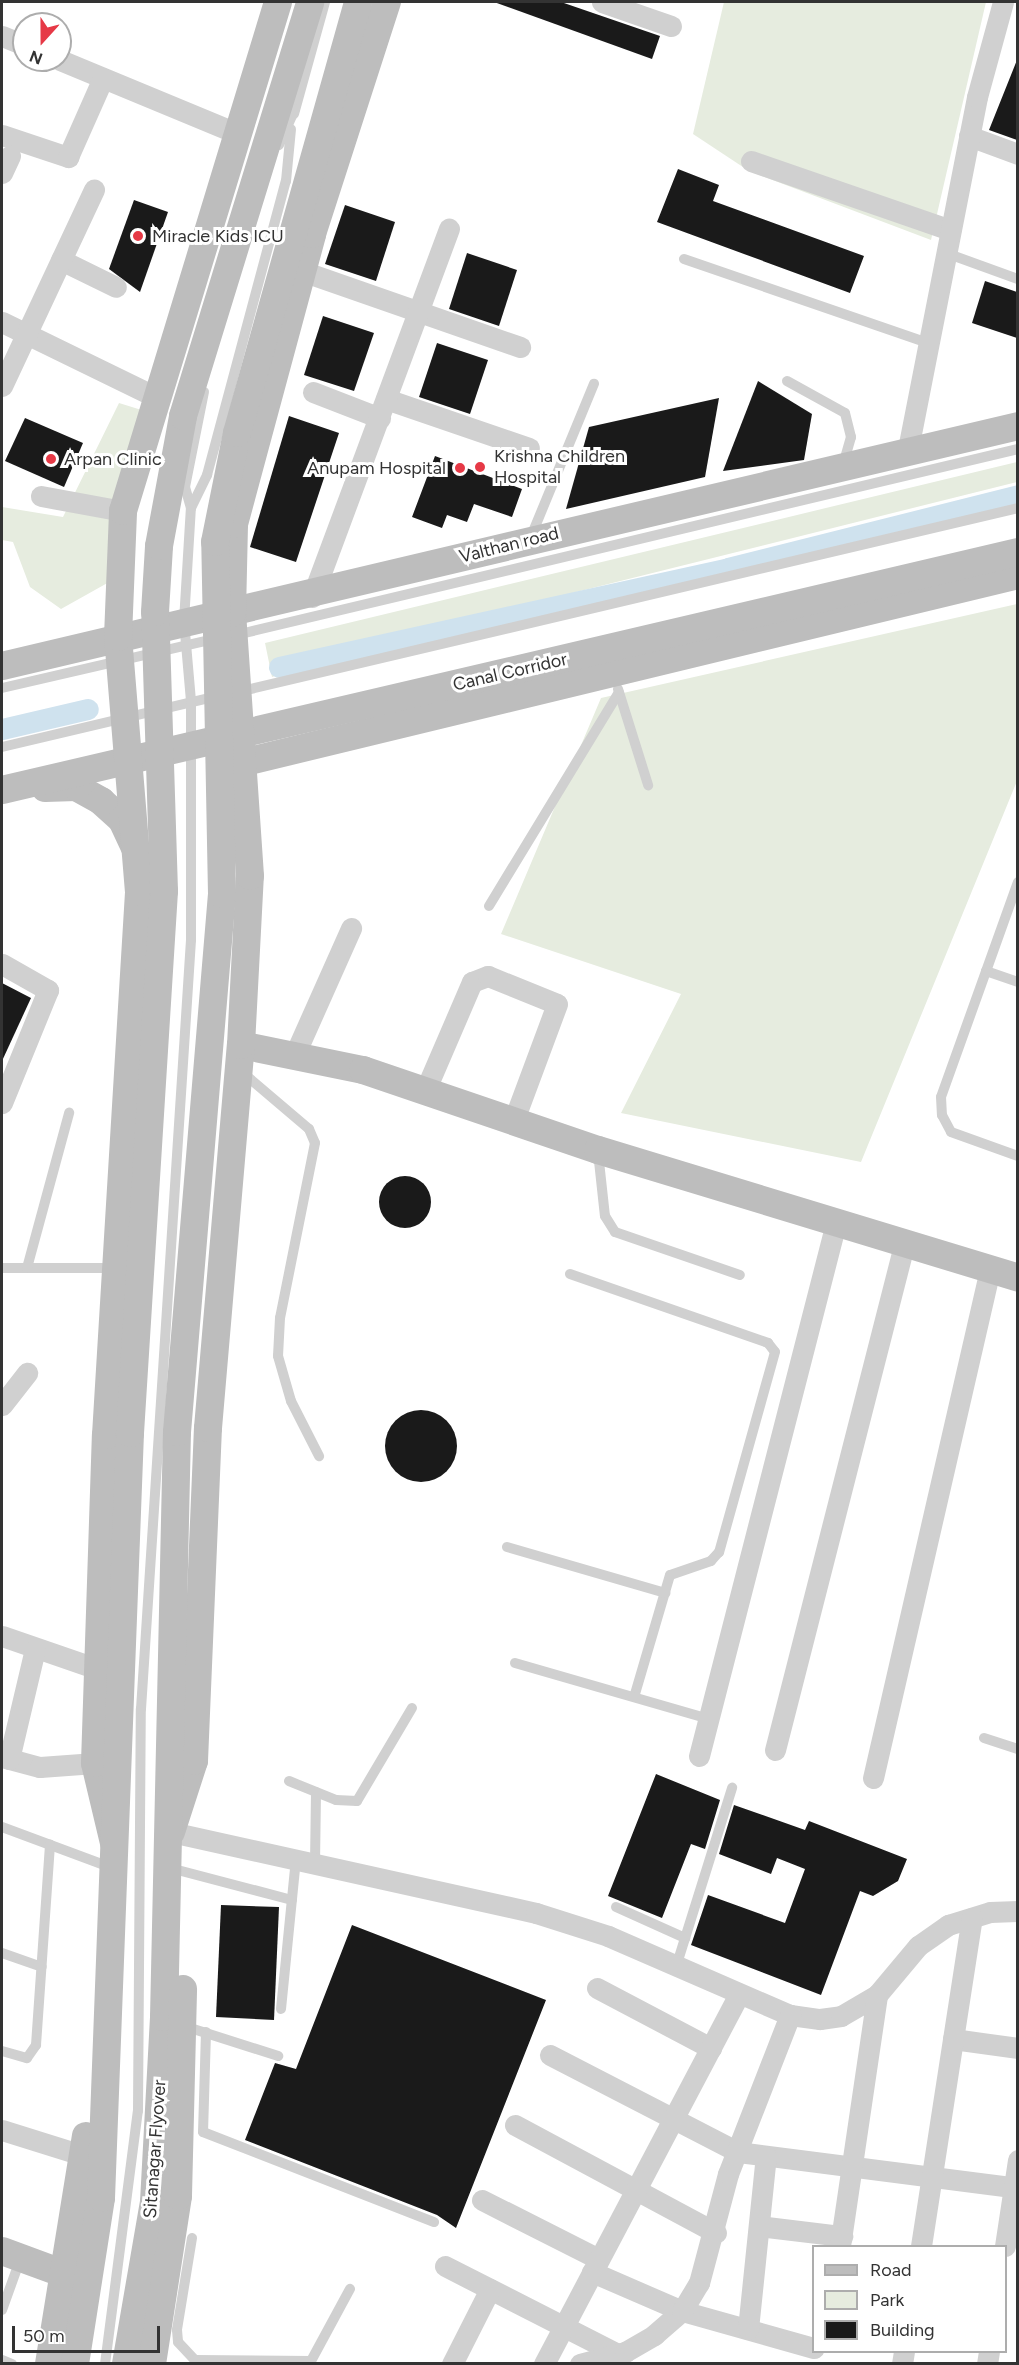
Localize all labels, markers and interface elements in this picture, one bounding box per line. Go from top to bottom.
north arrow [12,12,72,72]
text: N [27,46,45,68]
place label: Miracle Kids ICU [152,225,284,247]
marker: Miracle Kids ICU [129,227,147,245]
place label: Krishna Children Hospital [494,446,625,488]
place label: Arpan Clinic [64,448,162,470]
marker: Arpan Clinic [42,450,60,468]
place label: Anupam Hospital [307,457,446,479]
marker: Krishna Children Hospital [471,458,489,476]
marker: Anupam Hospital [451,459,469,477]
street label: Valthan road [457,522,561,568]
street label: Canal Corridor [451,648,569,696]
street label: Sitanagar Flyover [139,2079,171,2219]
legend [812,2245,1007,2353]
text: Road [870,2259,911,2281]
text: Park [870,2289,904,2311]
scale bar [15,2314,164,2352]
text: Building [870,2319,935,2341]
text: 50 m [23,2325,65,2347]

